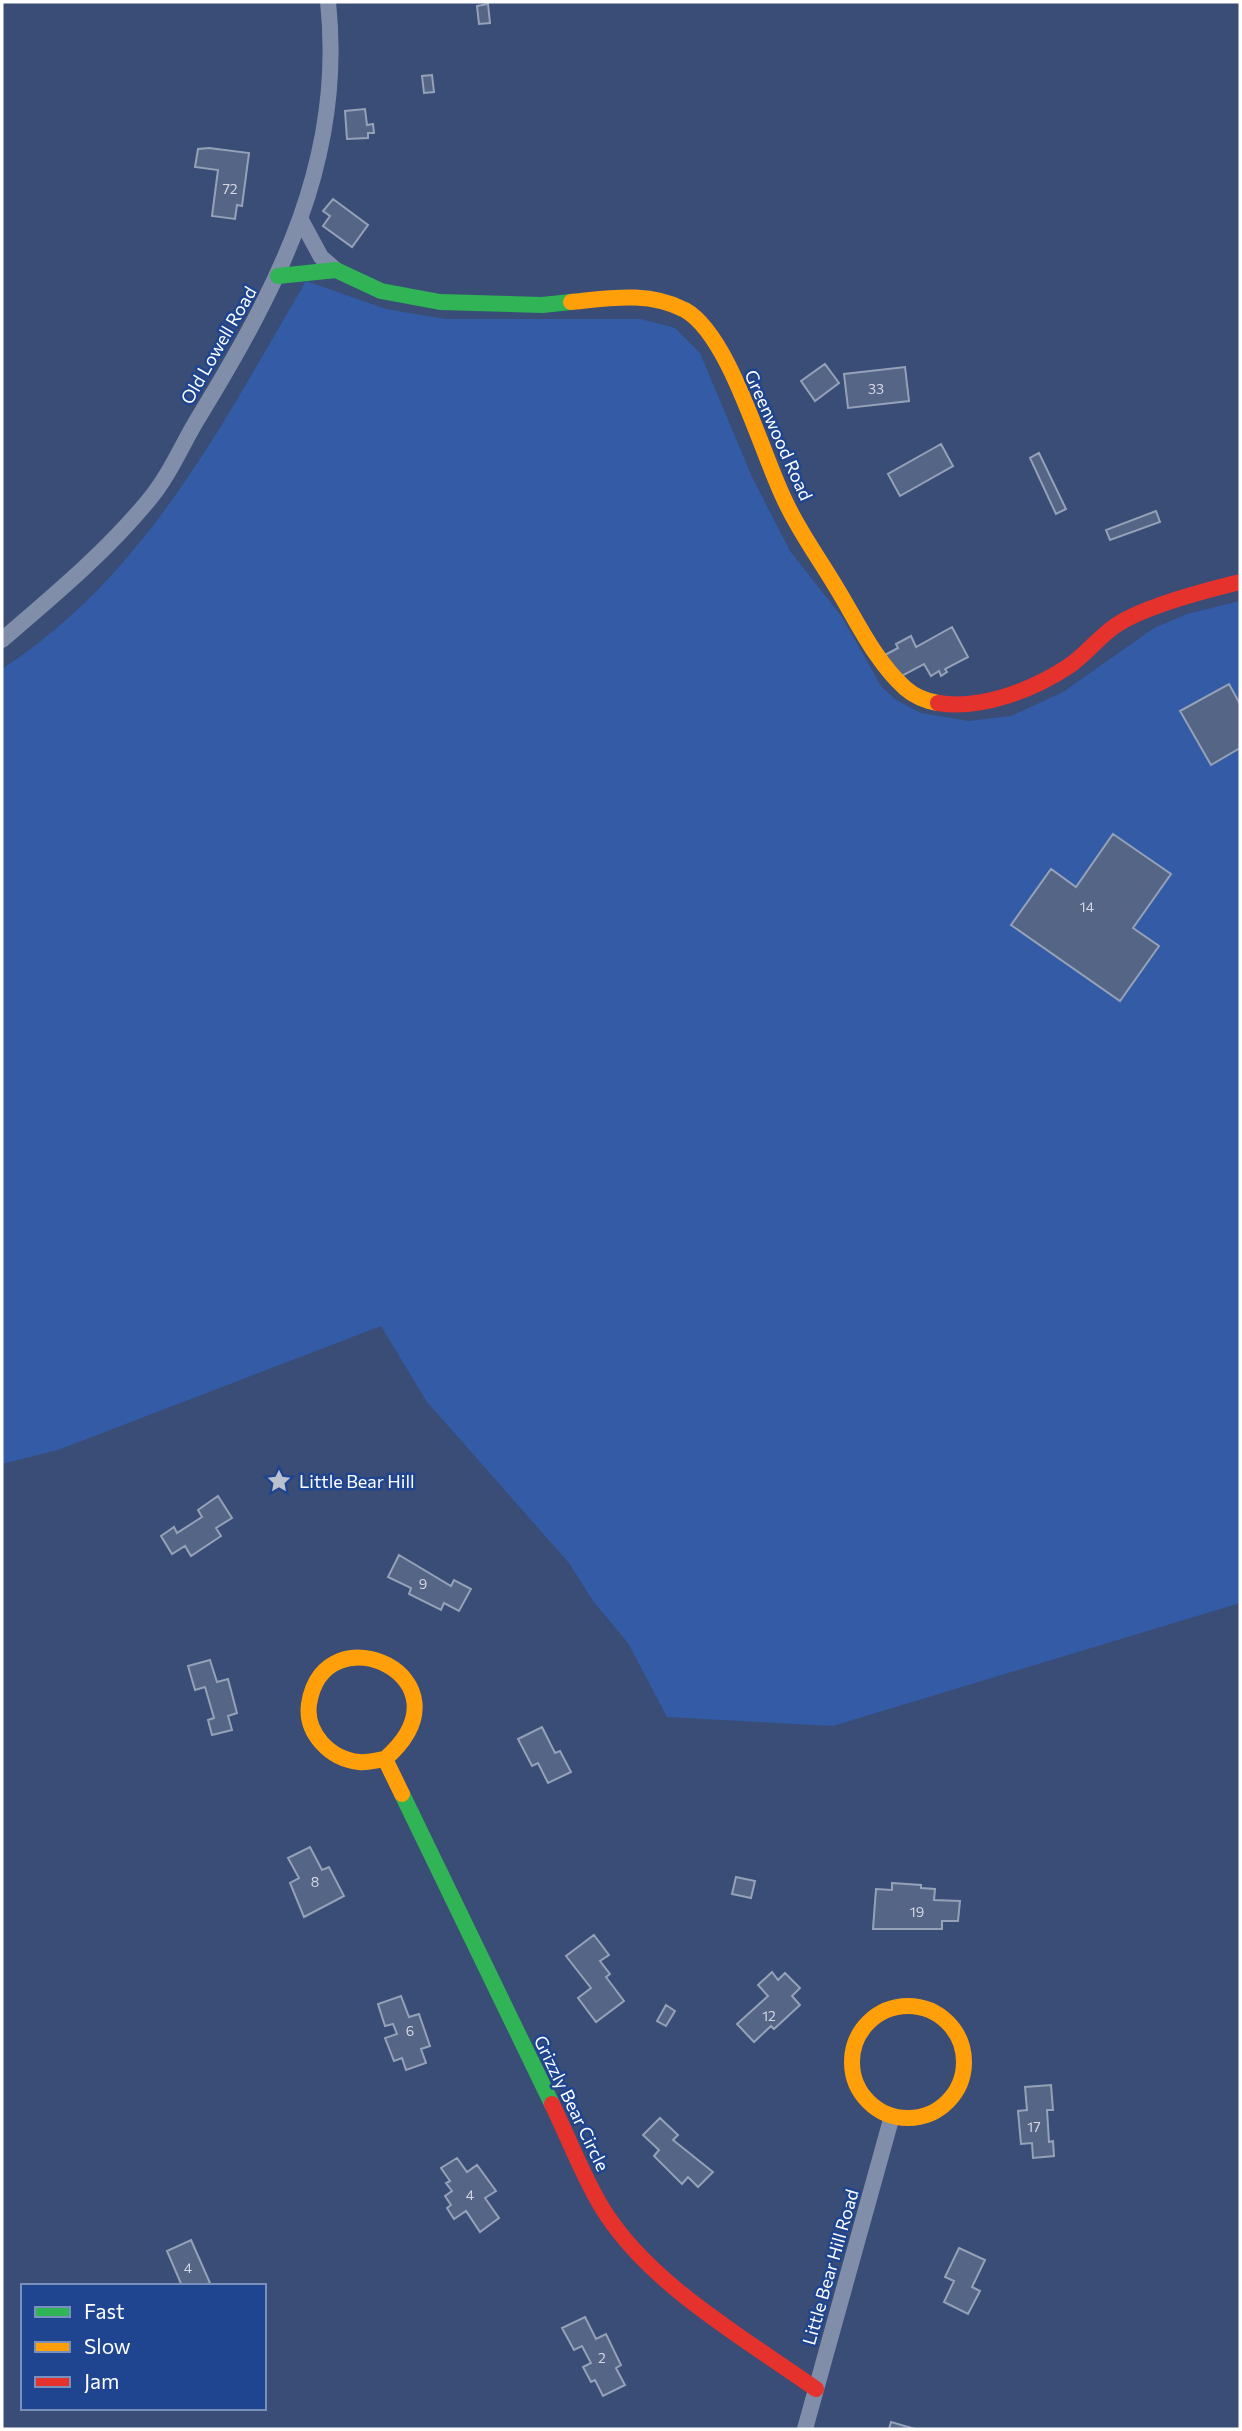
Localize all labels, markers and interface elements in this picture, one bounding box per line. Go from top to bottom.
house number: 72 [222,180,238,197]
street label: Old Lowell Road [175,282,261,408]
street label: Greenwood Road [740,366,818,504]
house number: 33 [868,380,884,397]
house number: 14 [1080,898,1095,915]
place icon: Little Bear Hill [265,1467,293,1495]
place label: Little Bear Hill [299,1470,415,1492]
house number: 9 [419,1575,427,1592]
house number: 8 [311,1873,319,1890]
house number: 19 [910,1903,924,1920]
house number: 12 [762,2007,776,2024]
house number: 6 [406,2022,414,2039]
street label: Grizzly Bear Circle [530,2032,614,2174]
house number: 17 [1027,2118,1041,2135]
house number: 4 [466,2186,475,2203]
street label: Little Bear Hill Road [797,2187,863,2347]
house number: 4 [184,2259,193,2276]
legend [21,2284,266,2410]
text: Fast [84,2298,125,2323]
text: Slow [84,2333,131,2358]
house number: 2 [598,2349,606,2366]
text: Jam [84,2368,119,2393]

